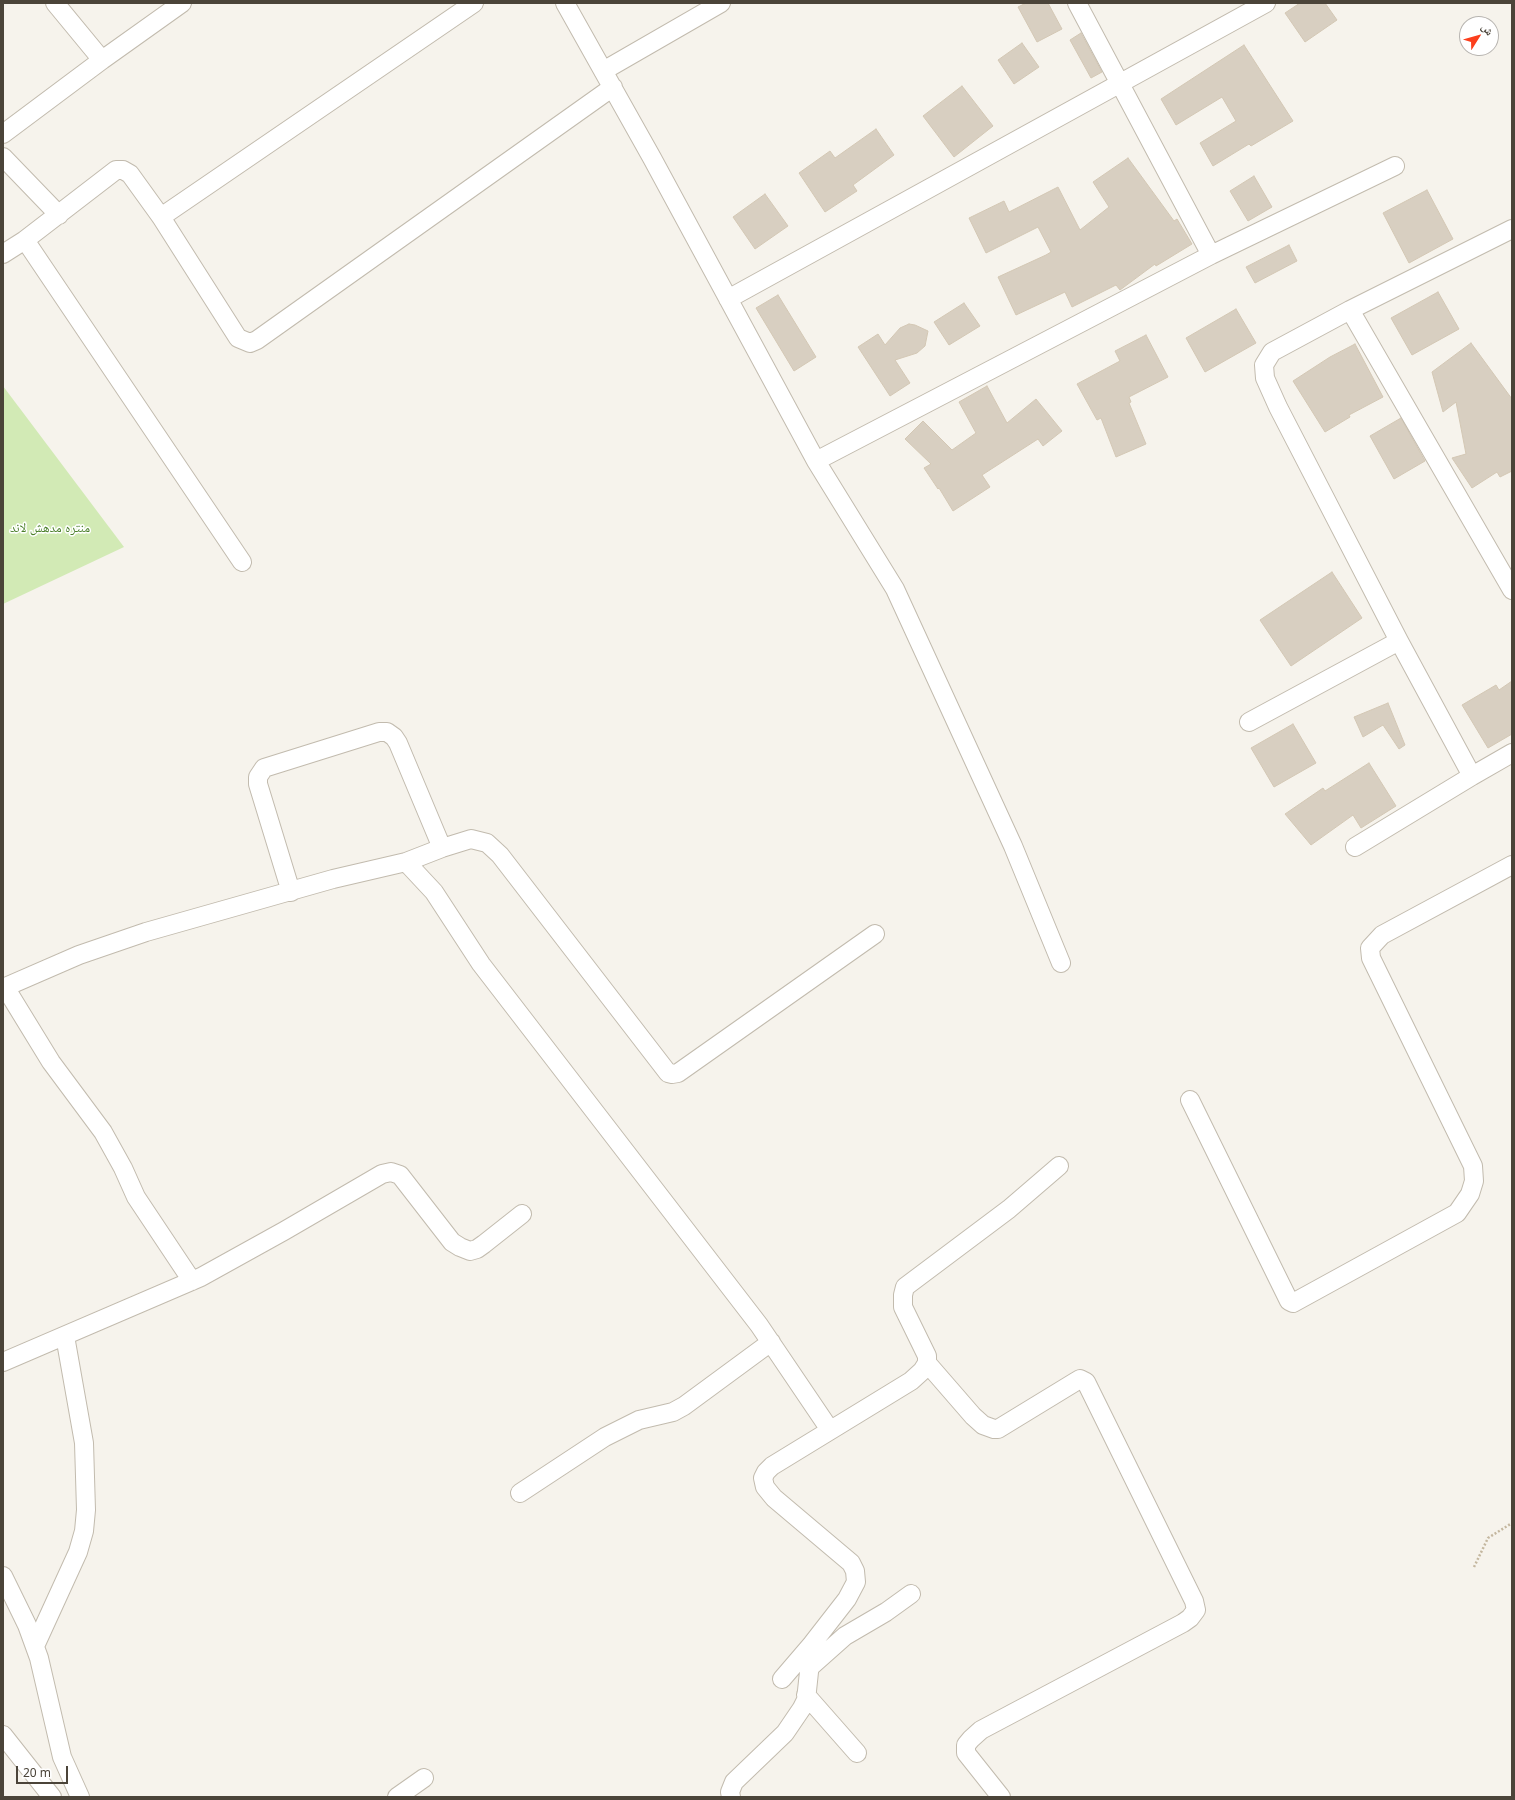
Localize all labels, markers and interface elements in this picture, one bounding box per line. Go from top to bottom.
north arrow [1459,16,1499,56]
text: ش [1479,20,1498,38]
park label: منتره مدهش لاند [10,520,90,536]
scale bar [18,1758,70,1784]
text: 20 m [23,1764,51,1781]

